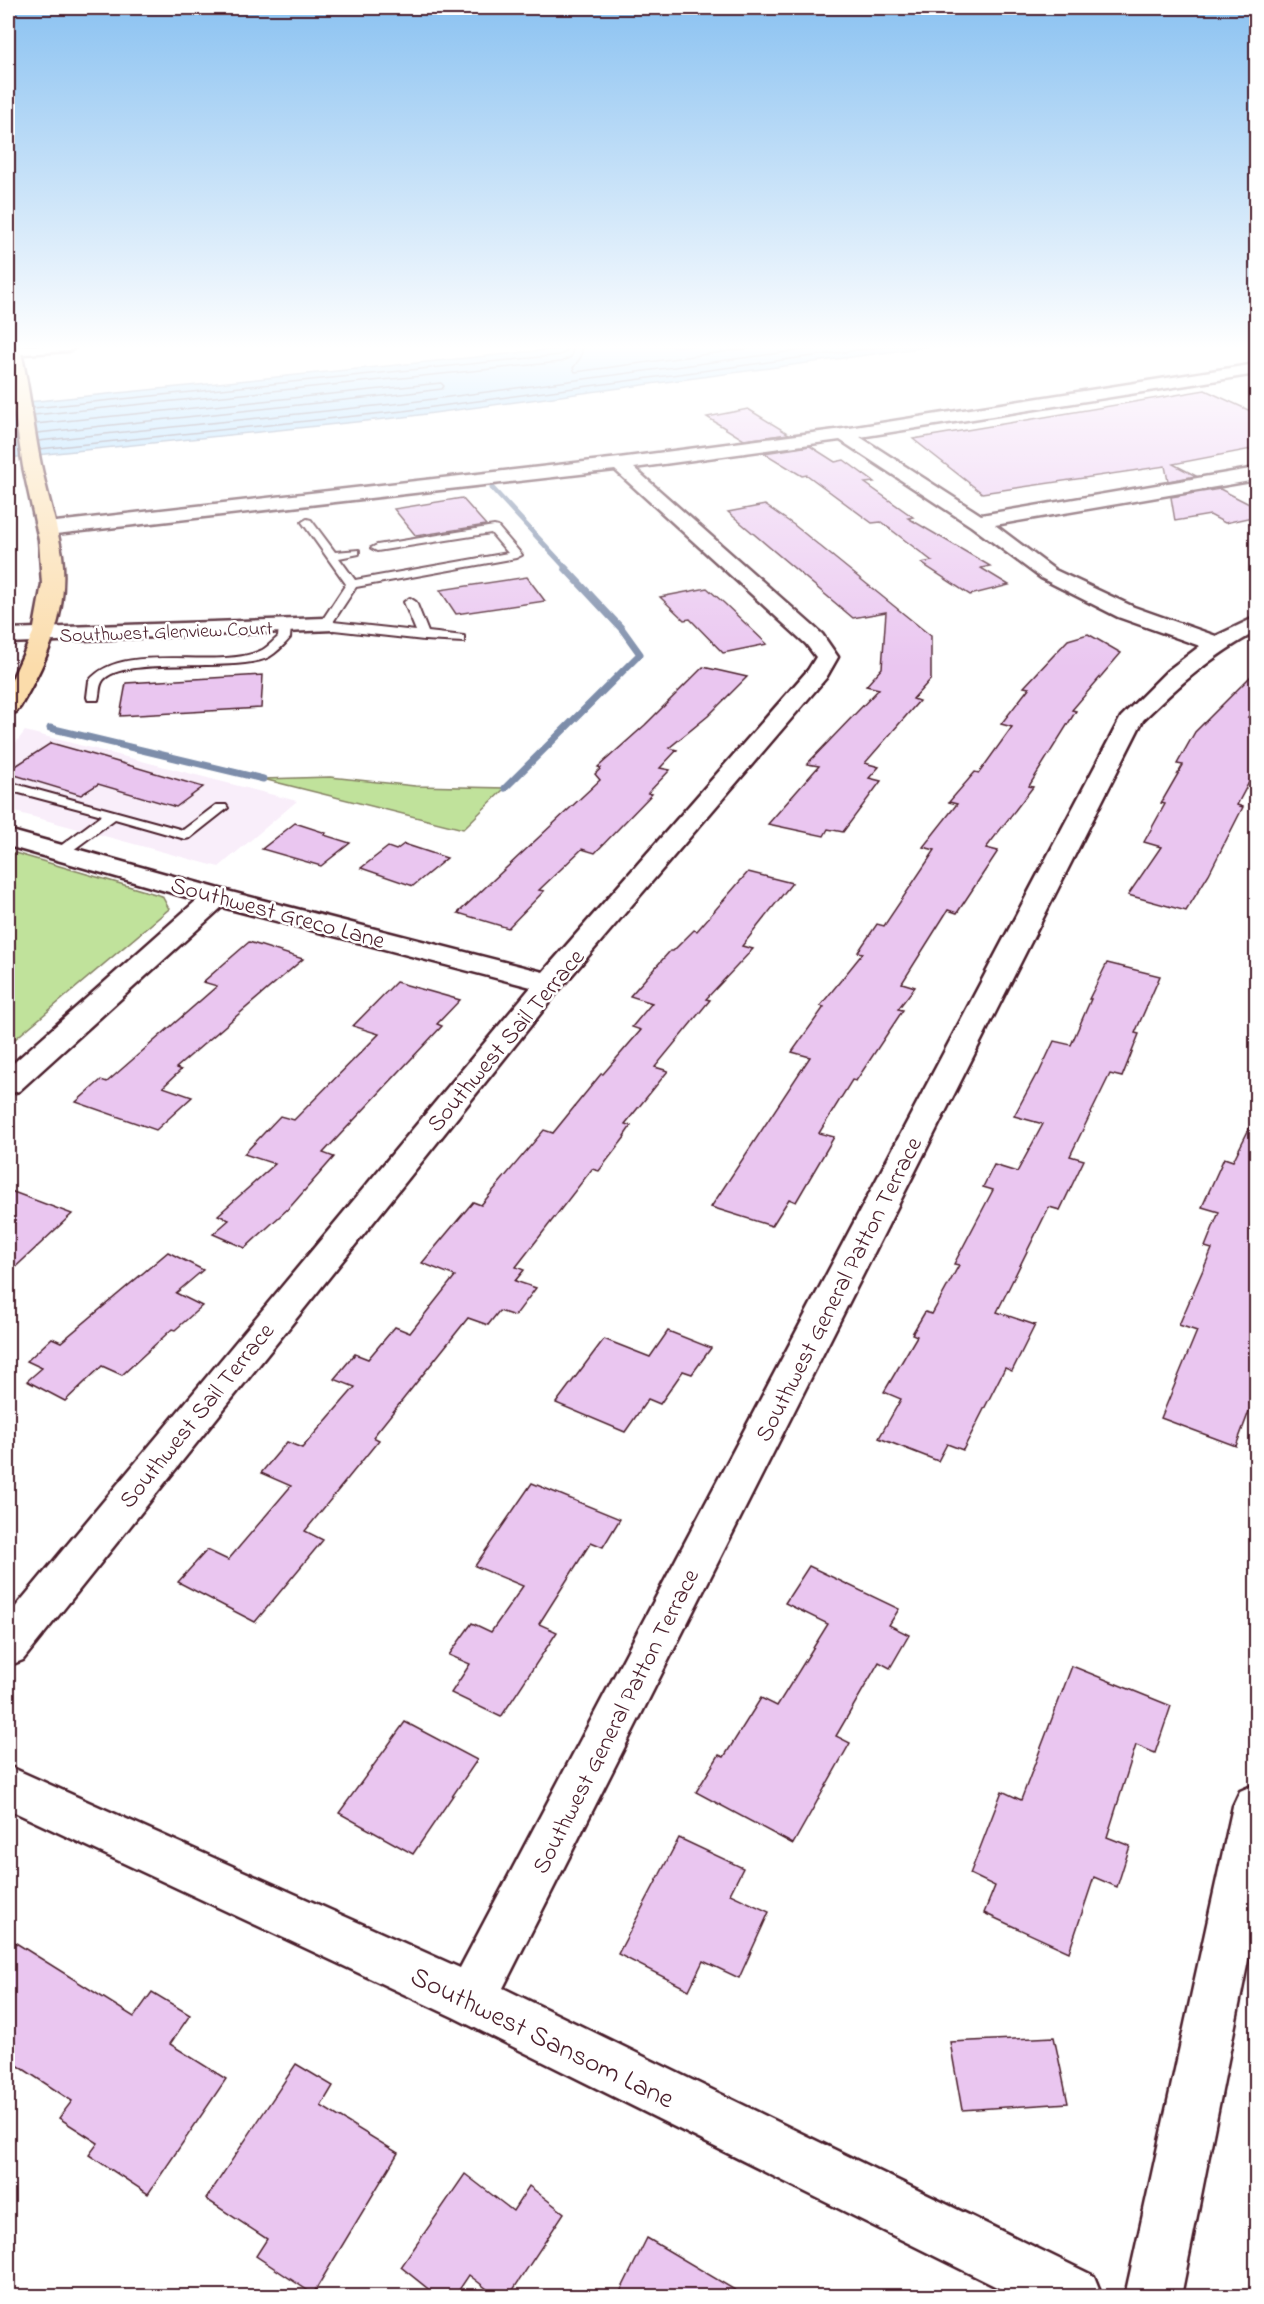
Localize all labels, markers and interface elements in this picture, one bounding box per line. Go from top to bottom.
street label: Southwest Glenview Court [59,615,274,652]
street label: Southwest Greco Lane [166,869,389,960]
street label: Southwest Sail Terrace [420,942,594,1141]
street label: Southwest General Patton Terrace [748,1131,933,1449]
street label: Southwest Sail Terrace [112,1316,284,1517]
street label: Southwest General Patton Terrace [525,1563,710,1881]
street label: Southwest Sansom Lane [403,1957,681,2121]

